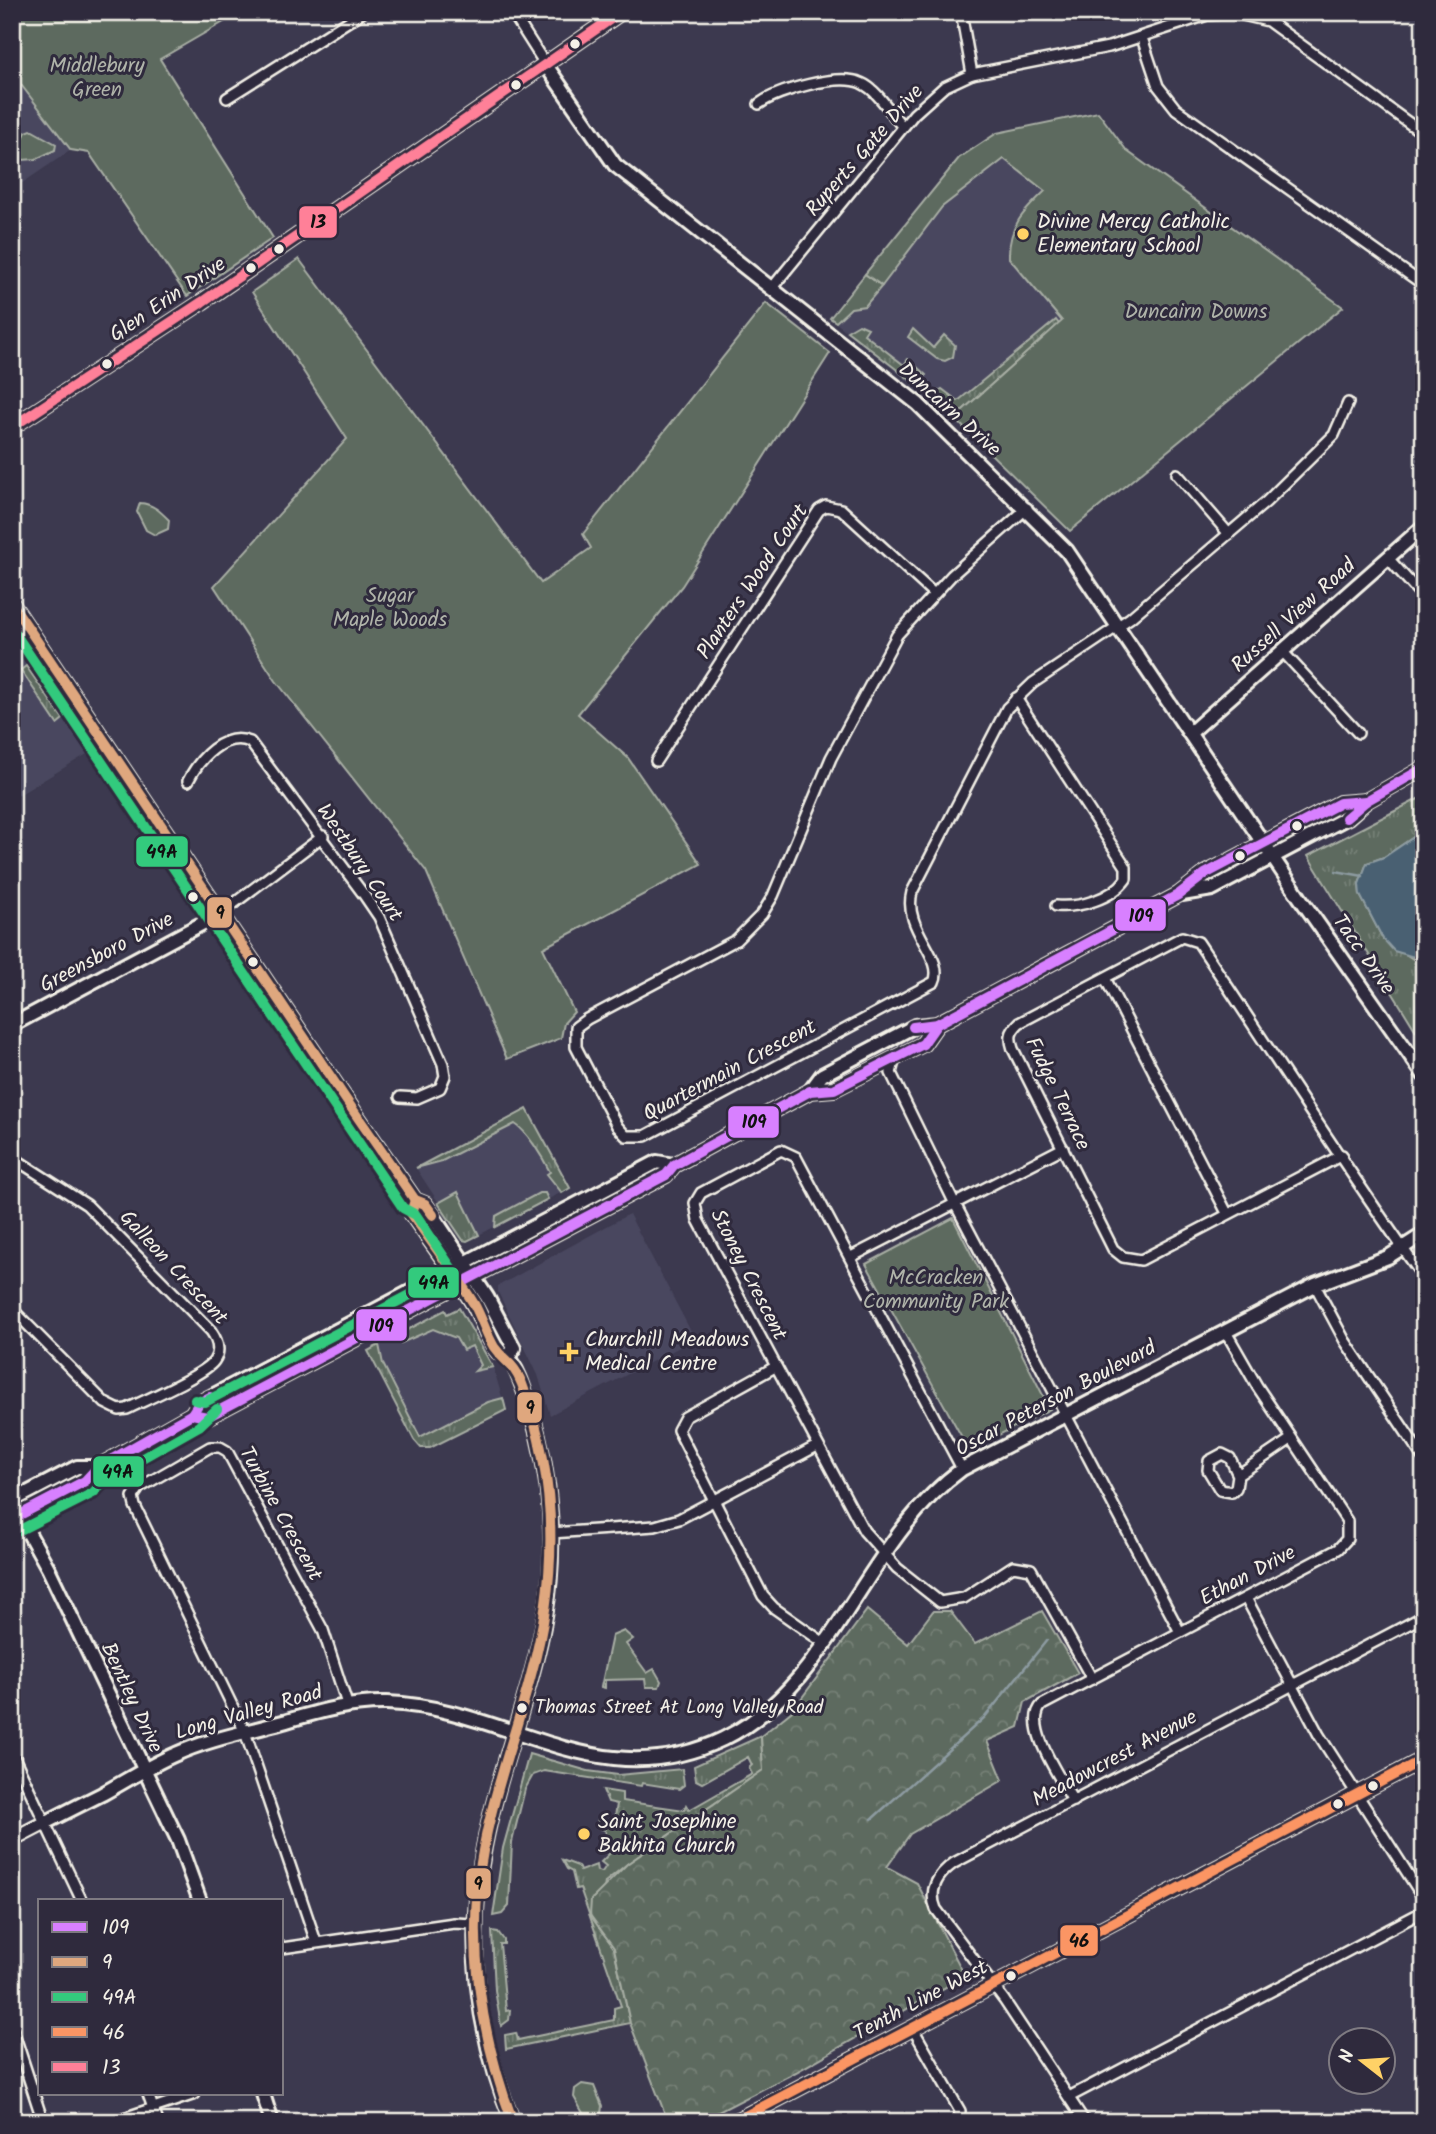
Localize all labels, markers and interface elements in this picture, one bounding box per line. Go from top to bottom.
unlabelled marker [568,37,582,51]
park label: Middlebury Green [49,50,145,107]
street label: Ruperts Gate Drive [798,77,933,225]
unlabelled marker [509,78,523,92]
line badge: 13 [298,205,338,239]
place label: Divine Mercy Catholic Elementary School [1037,206,1230,263]
text: 13 [310,208,326,238]
marker: Divine Mercy Catholic Elementary School [1015,226,1031,242]
unlabelled marker [272,242,286,256]
street label: Glen Erin Drive [103,248,234,351]
unlabelled marker [244,261,258,275]
park label: Duncairn Downs [1125,296,1268,329]
street label: Duncairn Drive [890,354,1009,466]
unlabelled marker [100,357,114,371]
street label: Planters Wood Court [689,497,818,666]
street label: Russell View Road [1224,550,1364,681]
park label: Sugar Maple Woods [333,580,447,637]
street label: Westbury Court [307,797,411,930]
unlabelled marker [1290,819,1304,833]
line badge: 49A [135,835,189,868]
text: 49A [146,838,178,868]
unlabelled marker [1233,849,1247,863]
unlabelled marker [186,890,200,904]
line badge: 9 [206,896,233,929]
line badge: 109 [1114,898,1167,932]
text: 9 [215,899,225,929]
text: 109 [1128,902,1154,932]
street label: Greensboro Drive [34,903,181,1002]
street label: Tacc Drive [1323,908,1403,1003]
unlabelled marker [246,955,260,969]
street label: Quartermain Crescent [637,1011,823,1131]
street label: Fudge Terrace [1015,1032,1099,1157]
line badge: 109 [727,1105,780,1139]
text: 109 [741,1108,767,1138]
street label: Galleon Crescent [111,1203,236,1334]
street label: Stoney Crescent [701,1203,796,1347]
park label: McCracken Community Park [863,1262,1009,1319]
line badge: 49A [407,1266,460,1299]
text: 49A [418,1269,450,1299]
line badge: 109 [355,1308,408,1342]
text: 109 [368,1312,394,1342]
place label: Churchill Meadows Medical Centre [585,1324,749,1381]
street label: Oscar Peterson Boulevard [950,1332,1163,1466]
marker: Churchill Meadows Medical Centre [559,1342,579,1362]
line badge: 9 [516,1391,543,1424]
text: 9 [525,1394,535,1424]
street label: Turbine Crescent [229,1441,331,1588]
line badge: 49A [92,1455,145,1488]
text: 49A [102,1458,134,1488]
street label: Ethan Drive [1194,1537,1303,1615]
street label: Bentley Drive [91,1637,171,1759]
street label: Long Valley Road [172,1676,327,1750]
place label: Thomas Street At Long Valley Road [535,1693,824,1723]
marker: Thomas Street At Long Valley Road [515,1701,529,1715]
street label: Meadowcrest Avenue [1026,1701,1204,1817]
unlabelled marker [1366,1779,1380,1793]
unlabelled marker [1331,1797,1345,1811]
place label: Saint Josephine Bakhita Church [598,1806,737,1863]
marker: Saint Josephine Bakhita Church [576,1826,592,1842]
line badge: 9 [465,1867,492,1900]
text: 9 [473,1870,483,1900]
legend [38,1899,284,2096]
text: 109 [102,1912,129,1945]
line badge: 46 [1059,1924,1099,1957]
text: 46 [1069,1927,1089,1957]
text: 9 [102,1947,112,1980]
street label: Tenth Line West [848,1951,995,2050]
unlabelled marker [1004,1969,1018,1983]
text: 49A [102,1982,137,2015]
text: 46 [102,2017,125,2050]
north arrow [1328,2025,1398,2096]
text: N [1332,2046,1364,2067]
text: 13 [102,2052,121,2085]

